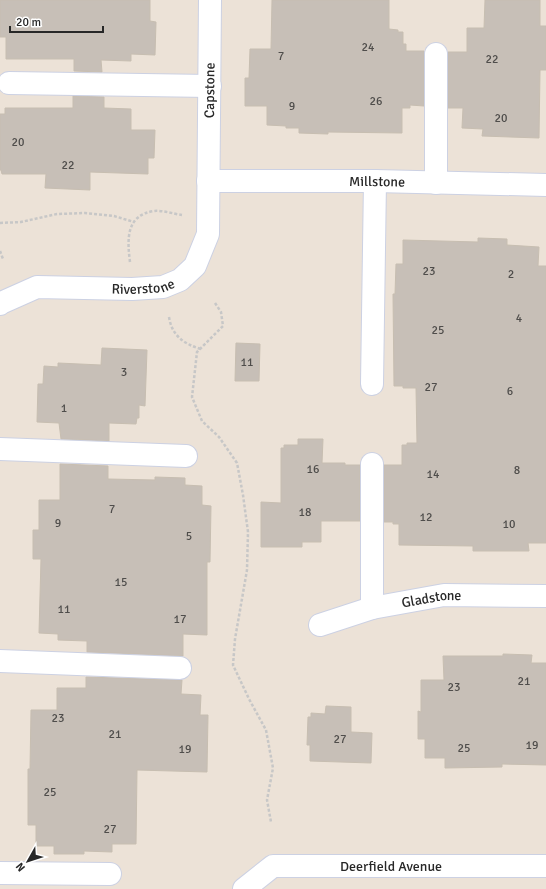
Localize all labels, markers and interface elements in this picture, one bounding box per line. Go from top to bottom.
scale bar [10,8,103,34]
text: 20 m [16,15,41,30]
house number: 24 [362,40,375,55]
house number: 7 [278,49,284,64]
house number: 22 [486,52,498,67]
street label: Capstone [200,62,218,118]
house number: 26 [370,94,382,109]
house number: 9 [289,99,295,114]
house number: 20 [495,111,507,126]
house number: 20 [12,135,24,150]
house number: 22 [62,158,74,173]
street label: Millstone [349,172,405,190]
house number: 23 [423,264,435,279]
house number: 2 [508,267,514,282]
street label: Riverstone [111,275,177,298]
house number: 4 [516,311,523,326]
house number: 25 [432,323,444,338]
house number: 11 [241,355,253,370]
house number: 3 [121,365,127,380]
house number: 27 [425,380,437,395]
house number: 6 [507,384,513,399]
house number: 1 [61,401,67,416]
house number: 16 [307,462,319,477]
house number: 8 [514,463,520,478]
house number: 14 [427,467,440,482]
house number: 7 [109,502,115,517]
house number: 18 [299,505,311,520]
house number: 12 [420,510,432,525]
house number: 9 [55,516,61,531]
house number: 10 [503,517,515,532]
house number: 5 [186,529,192,544]
house number: 15 [115,575,127,590]
street label: Gladstone [400,586,461,611]
house number: 11 [58,602,70,617]
house number: 17 [174,612,186,627]
house number: 21 [518,674,530,689]
house number: 23 [448,680,460,695]
house number: 23 [52,711,64,726]
house number: 21 [109,727,121,742]
house number: 27 [334,732,346,747]
house number: 19 [526,738,538,753]
house number: 25 [458,741,470,756]
house number: 19 [179,742,191,757]
house number: 25 [44,785,56,800]
house number: 27 [104,822,116,837]
north arrow [8,841,48,881]
street label: Deerfield Avenue [340,858,442,875]
text: N [13,860,28,874]

